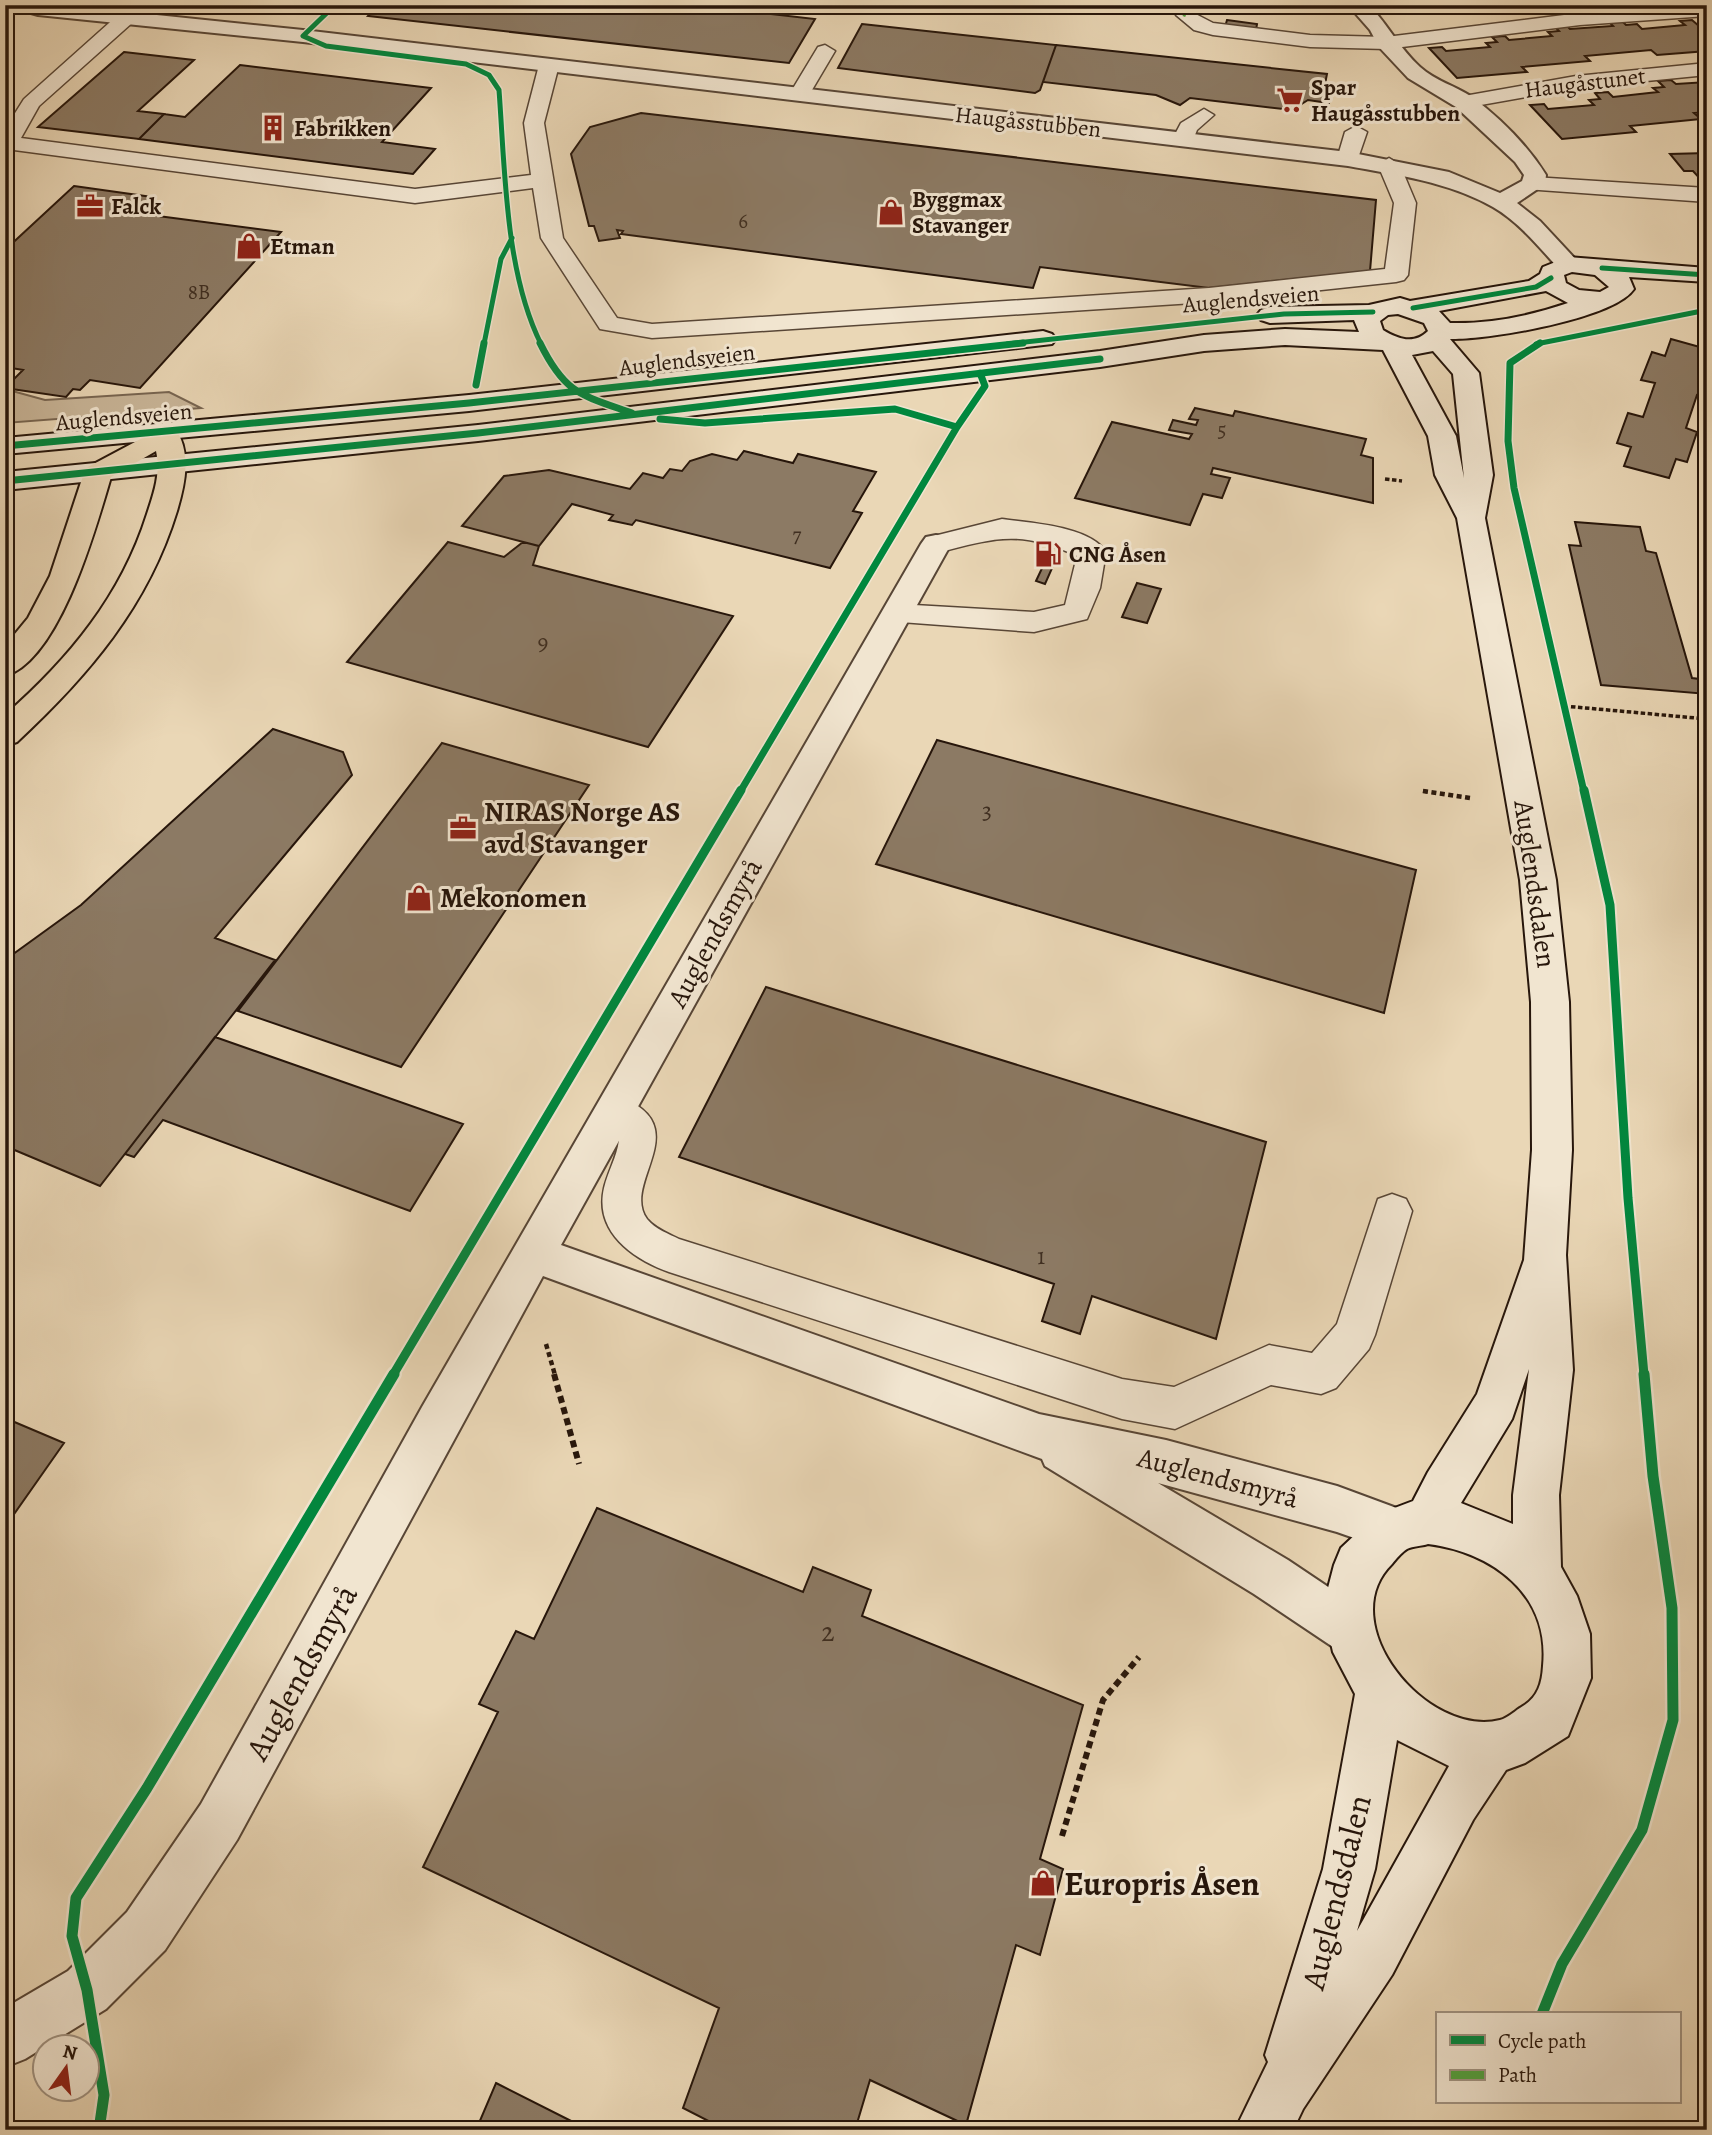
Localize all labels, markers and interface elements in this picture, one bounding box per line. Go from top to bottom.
street label: Haugåstunet [1523,60,1648,106]
place label: Spar Haugåsstubben [1311,72,1460,129]
supermarket icon: Spar Haugåsstubben [1275,85,1305,115]
street label: Haugåsstubben [953,99,1103,145]
building icon: Fabrikken [258,113,288,143]
place label: Fabrikken [294,113,391,144]
place label: Byggmax Stavanger [912,184,1009,241]
office icon: Falck [75,191,105,221]
place label: Falck [111,191,161,222]
shop icon: Byggmax Stavanger [876,197,906,227]
house number: 6 [738,207,748,235]
shop icon: Etman [234,231,264,261]
place label: Etman [270,231,335,262]
house number: 8B [188,278,210,306]
street label: Auglendsveien [1181,278,1321,320]
street label: Auglendsveien [616,336,757,384]
street label: Auglendsveien [54,396,194,438]
house number: 5 [1217,416,1227,444]
house number: 7 [793,521,802,549]
fuel station icon: CNG Åsen [1033,539,1063,569]
place label: CNG Åsen [1069,539,1166,570]
house number: 9 [538,626,548,658]
place label: NIRAS Norge AS avd Stavanger [484,793,680,863]
house number: 3 [982,795,992,827]
street label: Auglendsdalen [1504,797,1566,970]
office icon: NIRAS Norge AS avd Stavanger [448,813,478,843]
street label: Auglendsmyrå [658,852,772,1015]
place label: Mekonomen [440,879,587,917]
shop icon: Mekonomen [404,883,434,913]
house number: 1 [1037,1240,1045,1272]
street label: Auglendsmyrå [1133,1438,1302,1518]
street label: Auglendsmyrå [234,1576,368,1769]
house number: 2 [821,1613,835,1651]
street label: Auglendsdalen [1290,1790,1382,1995]
place label: Europris Åsen [1064,1861,1259,1906]
shop icon: Europris Åsen [1028,1868,1058,1898]
legend [1436,2012,1680,2104]
text: Cycle path [1498,2027,1587,2055]
north arrow [32,2034,102,2104]
text: N [60,2038,80,2067]
text: Path [1498,2061,1537,2089]

